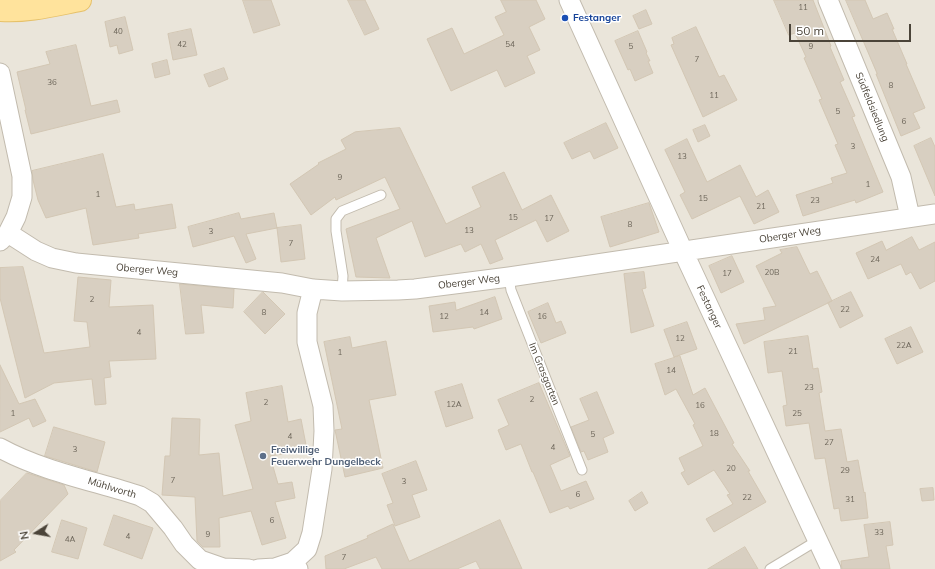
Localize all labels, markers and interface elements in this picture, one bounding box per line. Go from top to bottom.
house number: 11 [798,3,808,13]
place label: Festanger [573,12,621,24]
marker: Festanger [560,13,570,23]
scale bar [791,16,913,42]
text: 50 m [796,23,824,38]
house number: 40 [113,27,123,37]
house number: 42 [177,40,187,50]
house number: 54 [505,40,515,50]
house number: 5 [629,42,633,52]
house number: 9 [809,42,813,52]
house number: 7 [695,55,699,65]
street label: Südfeldsiedlung [853,71,891,143]
house number: 36 [47,78,57,88]
house number: 8 [889,81,893,91]
house number: 11 [709,91,719,101]
house number: 5 [836,107,840,117]
house number: 6 [902,117,906,127]
house number: 3 [851,142,855,152]
house number: 13 [677,152,687,162]
house number: 9 [338,173,342,183]
house number: 1 [866,180,870,190]
house number: 1 [96,190,100,200]
house number: 15 [698,194,708,204]
house number: 23 [810,196,820,206]
house number: 21 [756,202,766,212]
house number: 15 [508,213,518,223]
house number: 17 [544,214,554,224]
house number: 8 [628,220,632,230]
street label: Oberger Weg [758,224,822,246]
house number: 13 [464,226,474,236]
house number: 3 [209,227,213,237]
house number: 7 [289,239,293,249]
house number: 24 [870,255,880,265]
street label: Oberger Weg [115,261,179,279]
house number: 20B [764,268,780,278]
house number: 17 [722,269,732,279]
street label: Oberger Weg [437,272,501,292]
street label: Festanger [694,284,724,330]
house number: 2 [90,295,94,305]
house number: 22 [840,305,850,315]
house number: 8 [262,308,266,318]
house number: 14 [479,308,489,318]
house number: 12 [439,312,449,322]
house number: 16 [537,312,547,322]
house number: 4 [137,328,141,338]
house number: 12 [675,334,685,344]
street label: Im Grasgarten [526,341,562,407]
house number: 22A [896,341,912,351]
house number: 21 [788,347,798,357]
house number: 1 [338,348,342,358]
house number: 14 [666,366,676,376]
house number: 23 [804,383,814,393]
house number: 2 [530,395,534,405]
house number: 2 [264,398,268,408]
house number: 12A [446,400,462,410]
house number: 16 [695,401,705,411]
house number: 1 [11,409,15,419]
house number: 25 [792,409,802,419]
house number: 18 [709,429,719,439]
house number: 5 [591,430,595,440]
house number: 4 [288,432,292,442]
house number: 27 [824,438,834,448]
house number: 4 [551,443,555,453]
place label: Freiwillige Feuerwehr Dungelbeck [271,444,381,468]
house number: 3 [73,445,77,455]
marker: Freiwillige Feuerwehr Dungelbeck [258,451,268,461]
house number: 20 [726,464,736,474]
house number: 29 [840,466,850,476]
street label: Mühlworth [86,475,138,501]
house number: 7 [171,476,175,486]
house number: 3 [402,477,406,487]
house number: 6 [576,490,580,500]
house number: 22 [742,493,752,503]
house number: 31 [845,495,855,505]
north arrow [16,513,56,553]
house number: 6 [270,516,274,526]
house number: 33 [874,528,884,538]
text: N [17,530,32,541]
house number: 9 [206,530,210,540]
house number: 4 [126,532,130,542]
house number: 4A [65,535,75,545]
house number: 7 [342,553,346,563]

